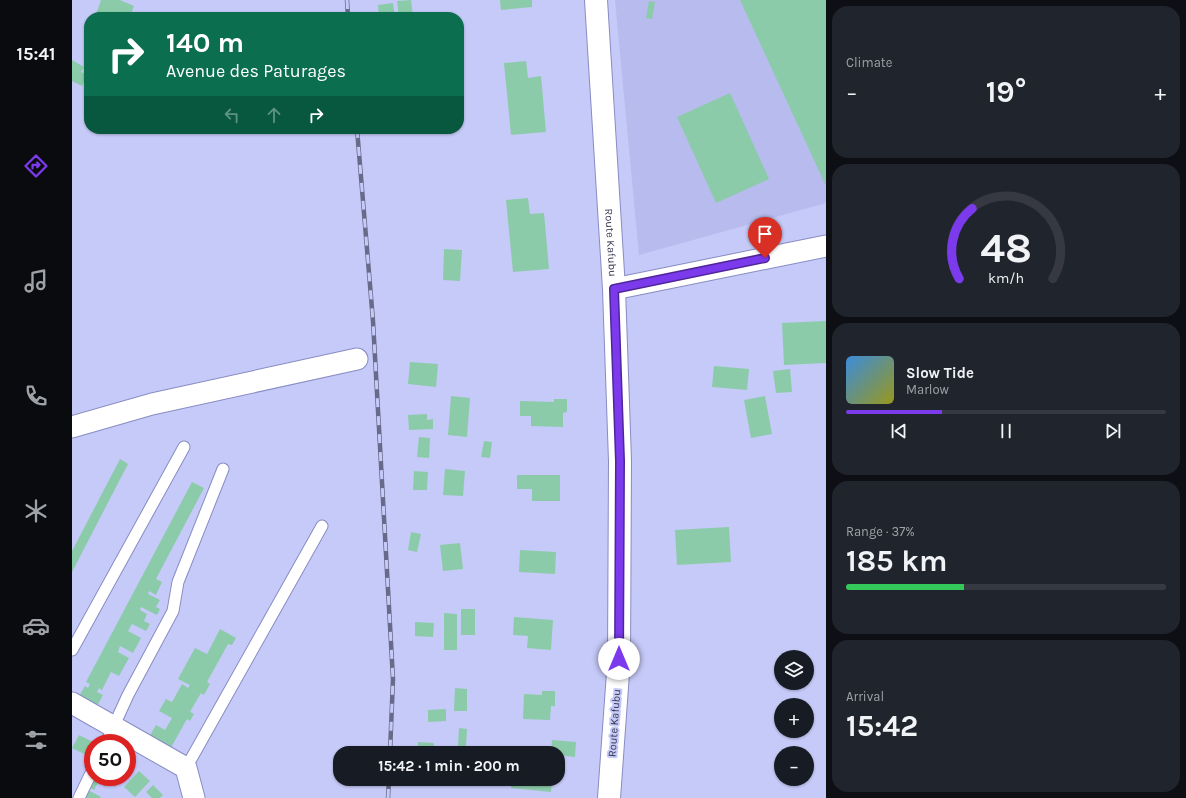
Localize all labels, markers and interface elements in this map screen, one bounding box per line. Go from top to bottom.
text: 140 m [166,26,244,59]
icon: right [100,28,152,80]
text: 15:41 [17,43,55,65]
text: Climate [846,55,892,70]
text: Avenue des Paturages [166,60,346,82]
text: 19° [986,74,1026,110]
text: − [846,80,858,106]
text: + [1154,80,1166,106]
icon: left [221,104,243,126]
icon: ahead [263,104,285,126]
icon: right [305,104,327,126]
icon: directions [22,152,50,180]
street label: Route Kafubu [602,208,619,277]
pin [748,217,782,258]
icon: arrive [754,223,776,245]
text: 48 [980,223,1032,271]
icon: music [22,267,50,295]
text: km/h [988,269,1024,286]
text: Slow Tide [906,364,974,382]
icon: phone [22,382,50,410]
text: Marlow [906,382,949,397]
icon: previous [888,420,910,442]
icon: pause [995,420,1017,442]
icon: next [1102,420,1124,442]
icon: climate [22,497,50,525]
text: Range · 37% [846,524,915,539]
text: 185 km [846,543,947,579]
icon: car [22,612,50,640]
position arrow [598,638,640,680]
map controls [774,650,814,786]
button: layers [774,650,814,690]
street label: Route Kafubu [606,689,623,757]
text: Arrival [846,689,884,704]
button: + [774,698,814,738]
text: 15:42 [846,708,918,744]
icon: filters [22,726,50,754]
speed limit sign: 50 [84,734,136,786]
button: − [774,746,814,786]
text: 15:42 · 1 min · 200 m [378,757,520,775]

